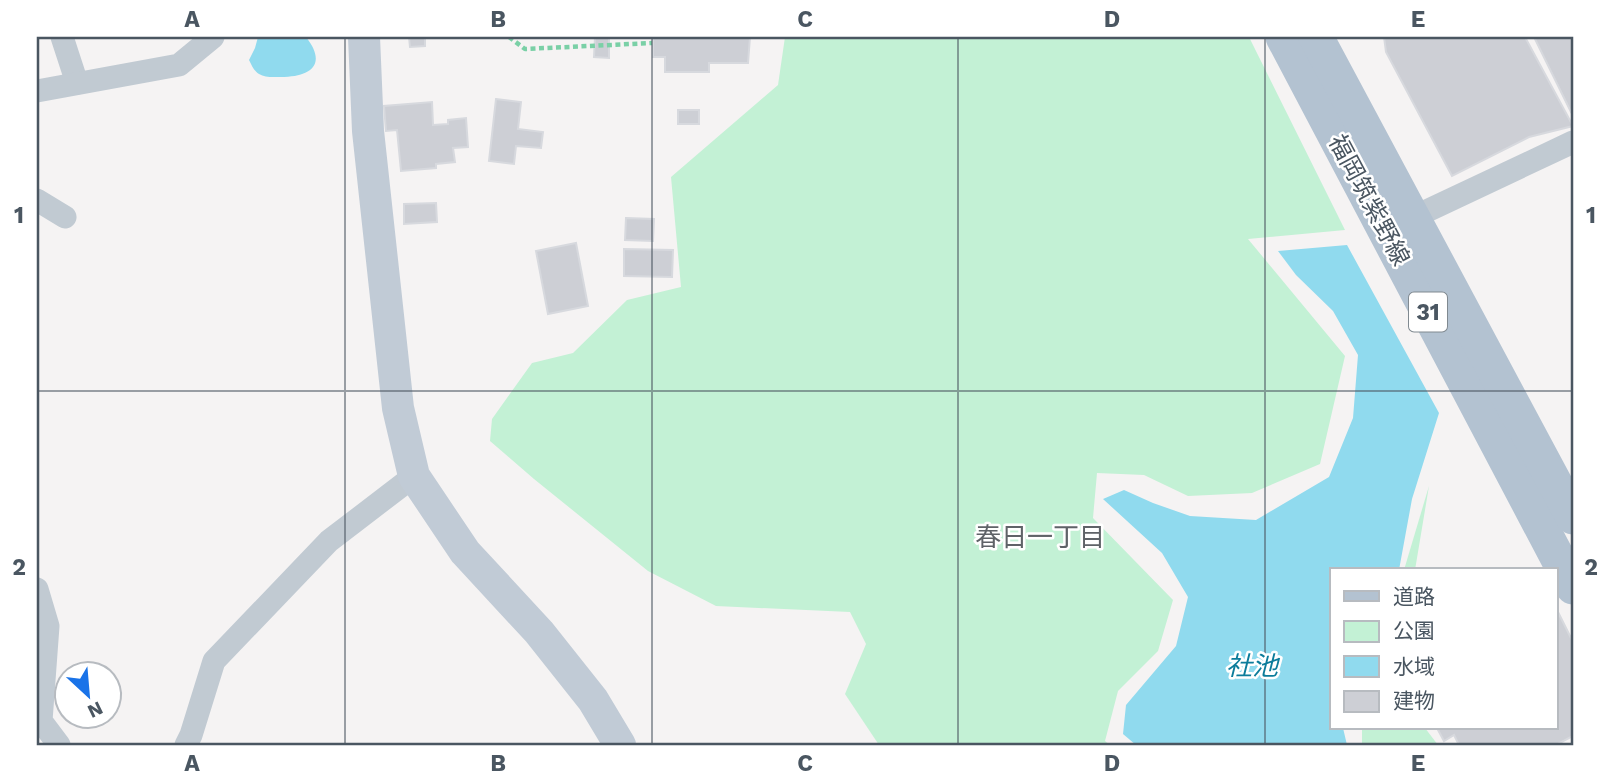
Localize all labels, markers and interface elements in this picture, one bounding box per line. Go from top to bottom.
text: A [184,6,200,33]
text: B [490,6,506,33]
text: C [797,6,813,33]
text: D [1104,6,1120,33]
text: E [1411,6,1425,33]
street label: 福岡筑紫野線 [1323,130,1415,270]
text: 1 [14,202,24,229]
text: 1 [1586,202,1596,229]
road number: 31 [1409,292,1447,332]
district label: 春日一丁目 [975,522,1105,552]
text: 2 [12,554,26,581]
text: 2 [1584,554,1598,581]
legend [1330,568,1558,730]
text: 道路 [1393,584,1435,609]
text: 公園 [1393,618,1435,643]
water label: 社池 [1226,651,1281,681]
text: 水域 [1393,654,1435,679]
north arrow [52,660,122,730]
text: 建物 [1393,688,1435,713]
text: N [84,696,107,723]
text: A [184,750,200,777]
text: B [490,750,506,777]
text: C [797,750,813,777]
text: D [1104,750,1120,777]
text: E [1411,750,1425,777]

